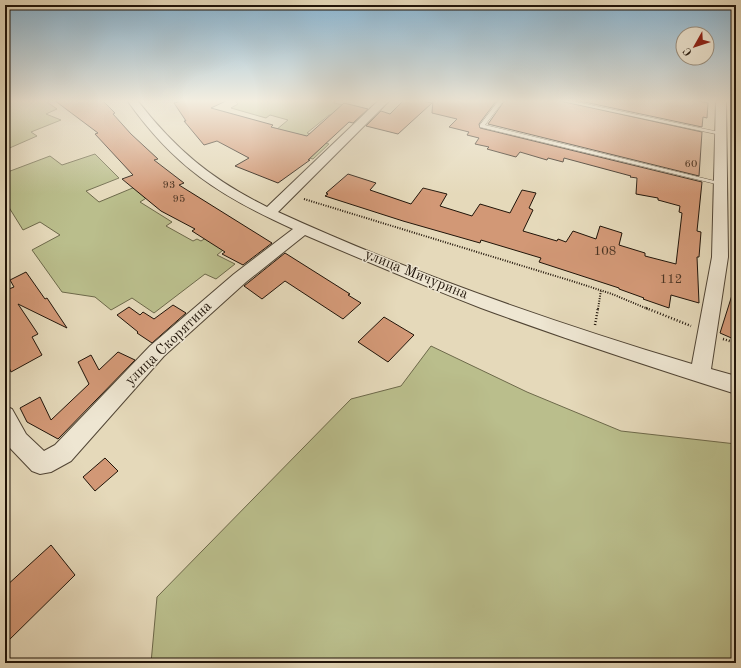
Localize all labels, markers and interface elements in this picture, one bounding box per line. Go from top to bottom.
north arrow [675,26,715,66]
text: С [682,45,695,58]
house number: 60 [685,159,697,170]
house number: 93 [163,180,175,191]
house number: 95 [173,194,185,205]
house number: 108 [594,245,616,258]
street label: улица Мичурина [362,247,470,303]
house number: 112 [660,273,682,286]
street label: улица Скорятина [123,299,216,389]

